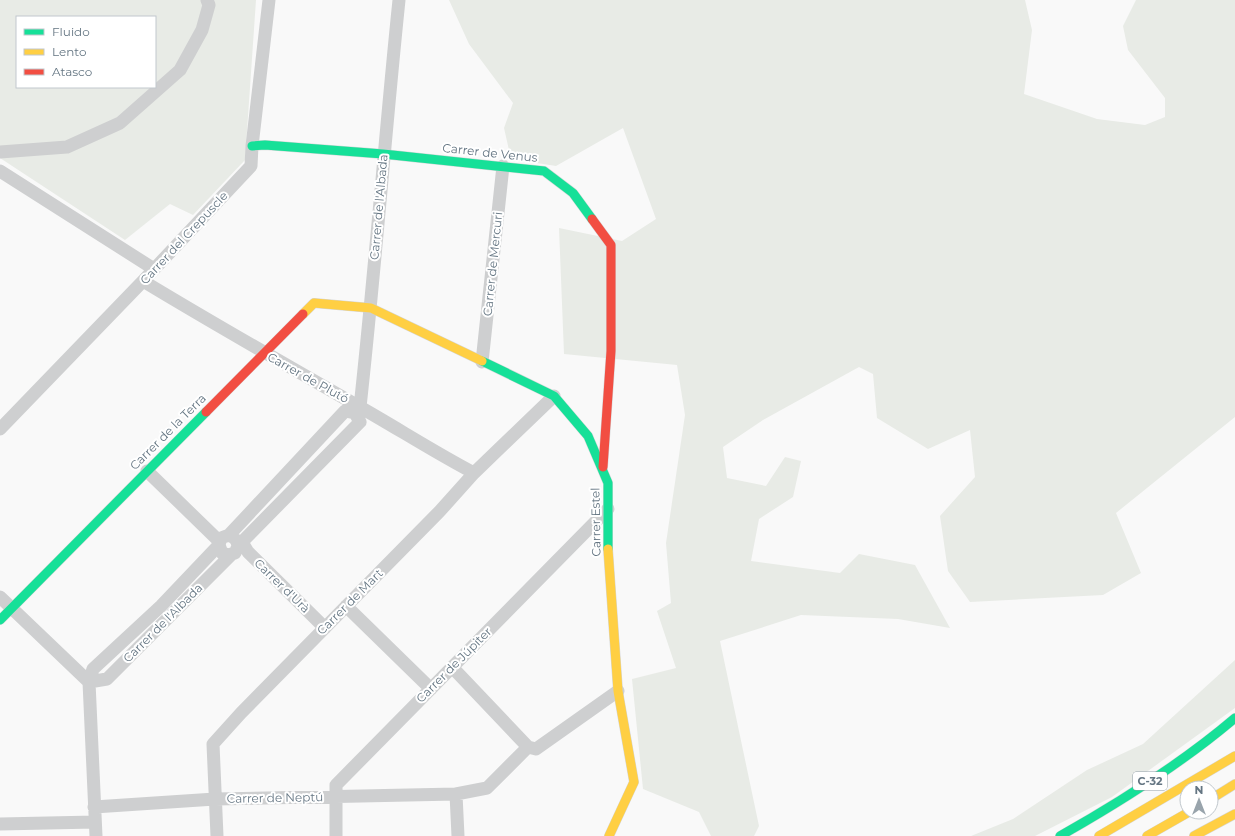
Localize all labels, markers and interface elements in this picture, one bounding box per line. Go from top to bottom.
legend [16,16,156,88]
text: Fluido [52,24,90,39]
text: Lento [52,44,87,59]
text: Atasco [52,64,92,79]
street label: Carrer de Venus [442,140,539,165]
street label: Carrer de l'Albada [366,154,391,260]
street label: Carrer del Crepuscle [137,188,231,287]
street label: Carrer de Mercuri [480,211,505,317]
street label: Carrer de Plutó [265,349,352,406]
street label: Carrer de la Terra [126,390,209,473]
street label: Carrer Estel [587,487,604,557]
street label: Carrer d'Urà [251,555,313,616]
street label: Carrer de Mart [314,565,386,638]
street label: Carrer de l'Albada [120,580,205,665]
street label: Carrer de Júpiter [413,624,495,706]
road number: C-32 [1133,772,1167,790]
north arrow [1179,780,1219,820]
text: N [1195,783,1203,797]
street label: Carrer de Neptú [227,789,323,806]

